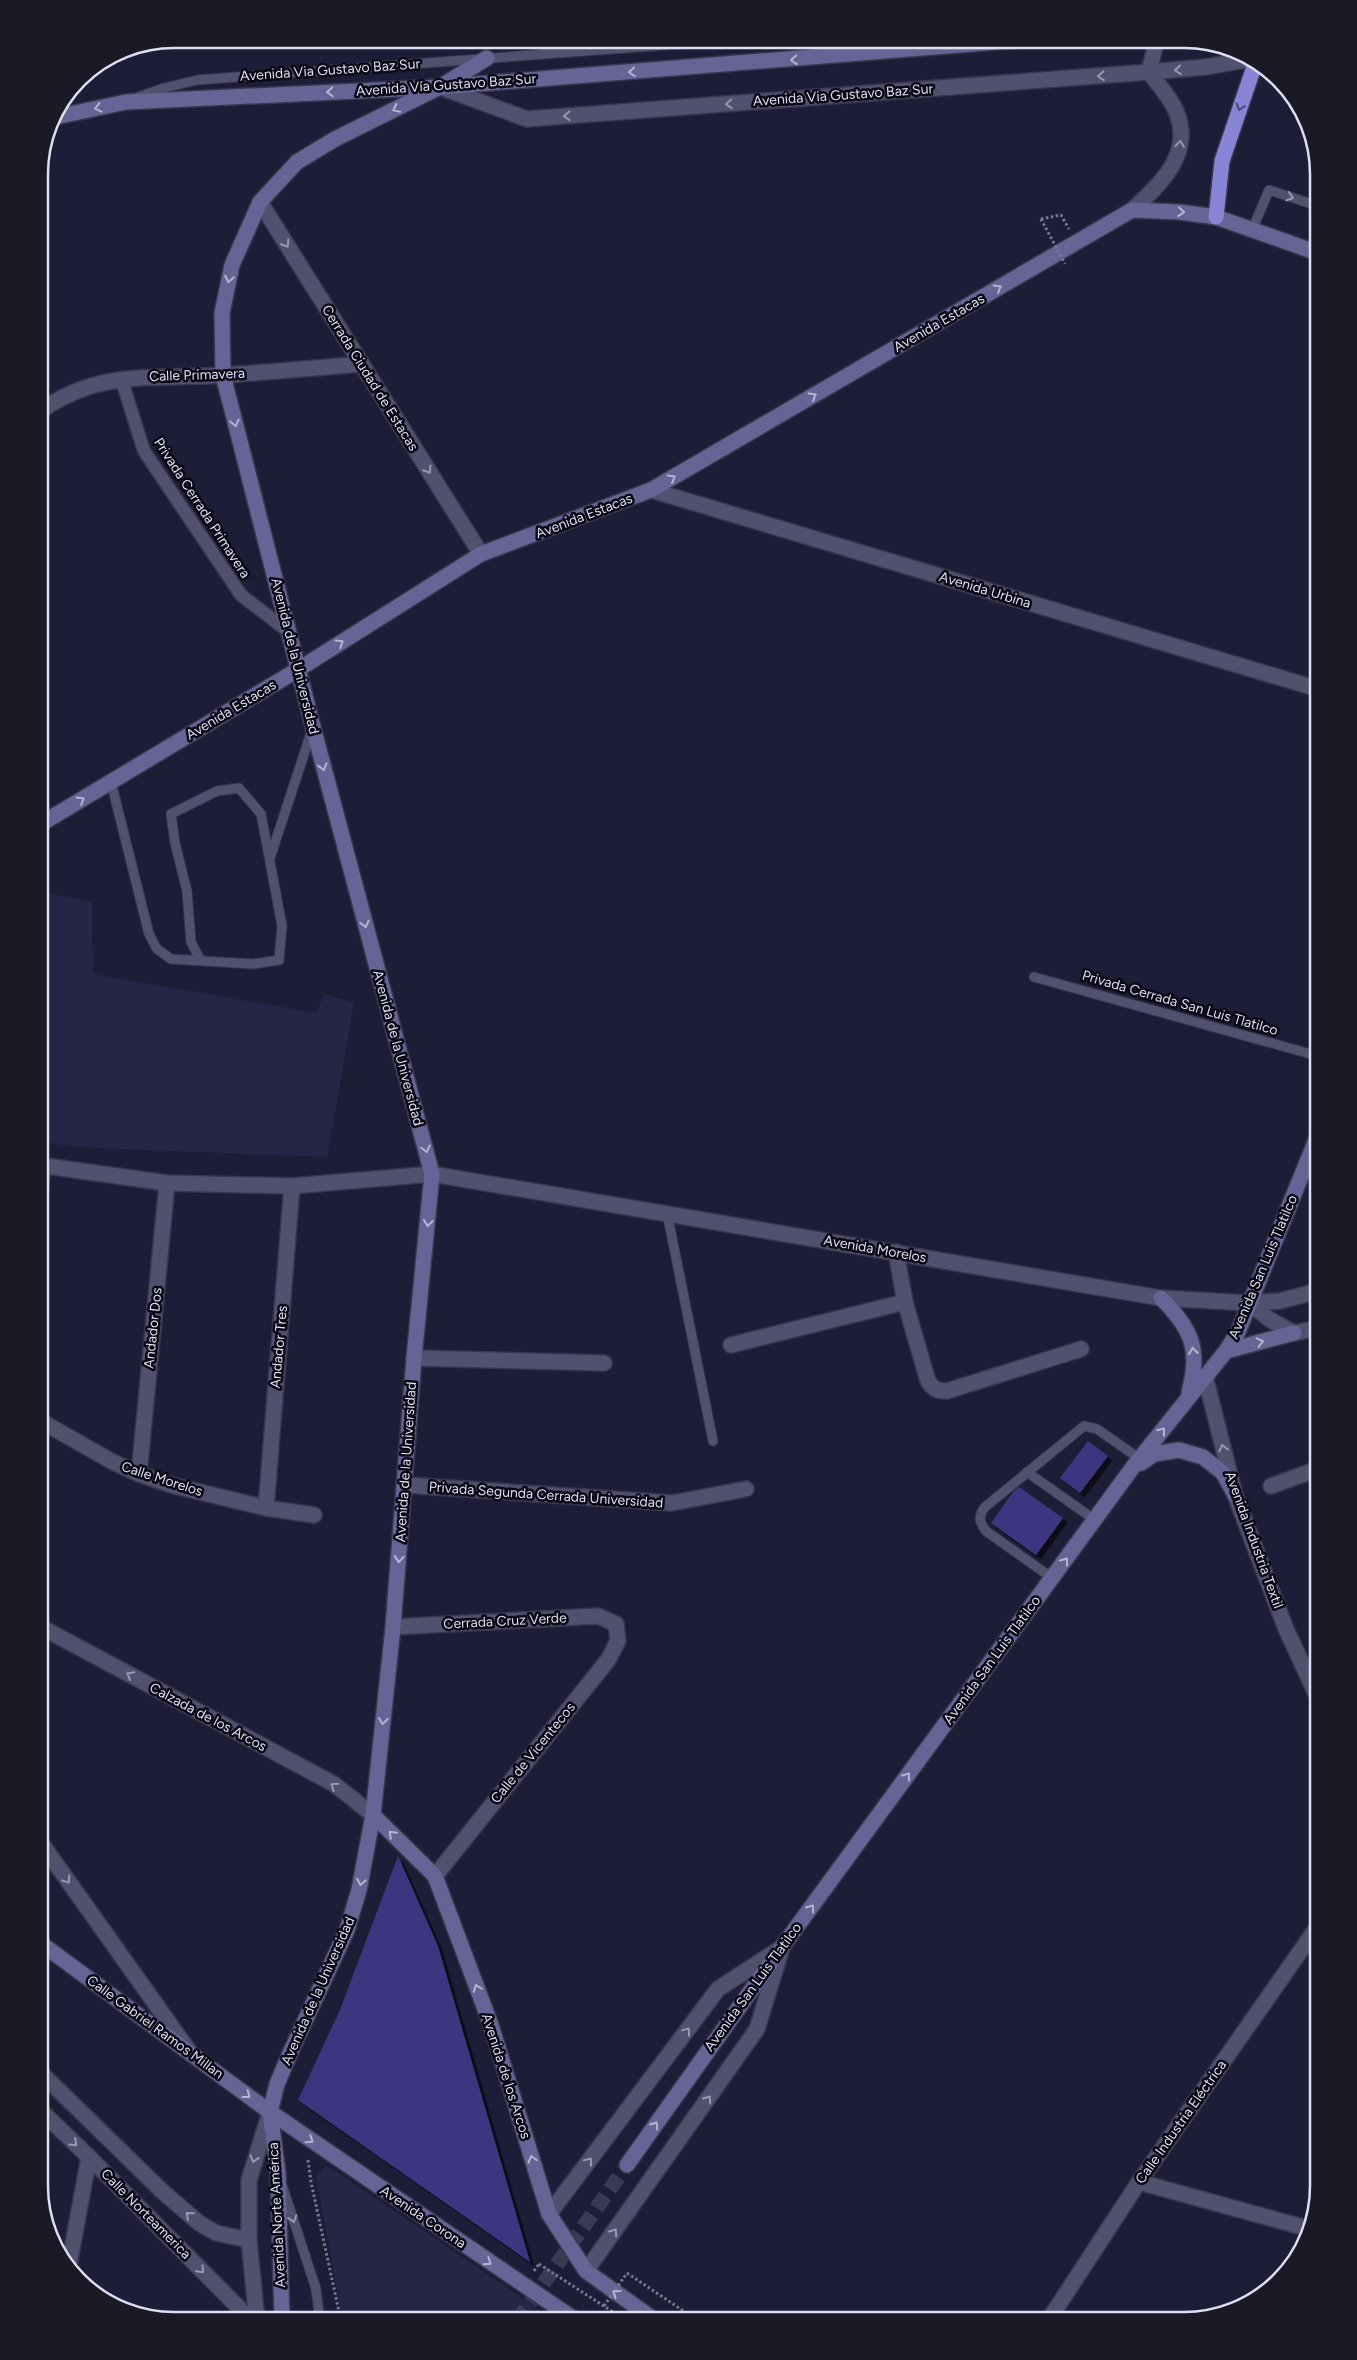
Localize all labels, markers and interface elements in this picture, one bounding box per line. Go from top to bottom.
one-way arrow [789,54,797,65]
street label: Avenida Via Gustavo Baz Sur [239,55,421,85]
one-way arrow [1173,64,1181,75]
one-way arrow [627,67,635,78]
street label: Avenida Vía Gustavo Baz Sur [355,70,537,100]
one-way arrow [1096,70,1104,81]
street label: Avenida Via Gustavo Baz Sur [752,80,934,110]
one-way arrow [326,87,334,98]
one-way arrow [725,98,733,109]
one-way arrow [94,102,103,113]
one-way arrow [1235,102,1245,110]
one-way arrow [392,103,401,113]
one-way arrow [563,111,571,122]
one-way arrow [1174,140,1185,148]
one-way arrow [1285,192,1294,202]
one-way arrow [1177,206,1185,217]
one-way arrow [279,238,289,247]
one-way arrow [224,274,235,283]
one-way arrow [993,284,1002,294]
street label: Avenida Estacas [890,290,988,356]
street label: Cerrada Ciudad de Estacas [318,302,422,454]
street label: Calle Primavera [149,365,245,385]
one-way arrow [807,393,816,403]
one-way arrow [229,418,240,427]
street label: Privada Cerrada Primavera [150,435,254,581]
one-way arrow [422,464,431,474]
one-way arrow [667,475,676,485]
street label: Avenida Estacas [533,490,635,542]
street label: Avenida Urbina [937,568,1033,612]
street label: Avenida de la Universidad [267,576,323,736]
one-way arrow [335,640,344,649]
street label: Avenida Estacas [183,676,279,744]
one-way arrow [318,763,328,771]
one-way arrow [75,797,84,807]
one-way arrow [360,920,370,928]
street label: Privada Cerrada San Luis Tlatilco [1080,967,1280,1039]
street label: Avenida de la Universidad [369,968,427,1128]
one-way arrow [420,1144,430,1152]
street label: Avenida San Luis Tlatilco [1225,1193,1301,1341]
one-way arrow [422,1219,433,1227]
street label: Avenida Morelos [822,1232,928,1266]
street label: Andador Dos [140,1287,166,1369]
street label: Andador Tres [267,1305,291,1389]
one-way arrow [1255,1337,1264,1348]
one-way arrow [1188,1346,1198,1355]
street label: Avenida de la Universidad [392,1381,420,1543]
one-way arrow [1157,1428,1165,1437]
one-way arrow [1218,1443,1229,1452]
street label: Calle Morelos [119,1458,205,1500]
street label: Avenida Industria Textil [1221,1469,1287,1611]
street label: Privada Segunda Cerrada Universidad [428,1478,664,1512]
one-way arrow [394,1555,405,1563]
one-way arrow [1059,1557,1068,1567]
street label: Avenida San Luis Tlatilco [940,1592,1044,1728]
street label: Cerrada Cruz Verde [443,1609,567,1633]
one-way arrow [126,1671,135,1681]
street label: Calzada de los Arcos [147,1679,269,1755]
street label: Calle de Vicentecos [487,1699,579,1807]
one-way arrow [378,1717,389,1725]
one-way arrow [901,1773,910,1782]
one-way arrow [331,1782,340,1792]
one-way arrow [388,1830,397,1839]
one-way arrow [61,1874,70,1884]
one-way arrow [356,1877,366,1886]
one-way arrow [805,1904,814,1913]
street label: Avenida de la Universidad [278,1914,358,2068]
street label: Avenida San Luis Tlatilco [701,1919,805,2055]
street label: Calle Gabriel Ramos Millan [83,1972,227,2082]
one-way arrow [473,1984,483,1993]
street label: Avenida de los Arcos [478,2011,534,2141]
one-way arrow [681,2028,689,2037]
street label: Calle Industria Eléctrica [1132,2057,1230,2187]
one-way arrow [241,2090,250,2098]
one-way arrow [702,2095,711,2105]
one-way arrow [649,2121,658,2131]
one-way arrow [305,2134,314,2143]
one-way arrow [69,2137,78,2146]
street label: Avenida Norte América [265,2142,289,2288]
one-way arrow [250,2154,260,2162]
one-way arrow [528,2155,538,2164]
one-way arrow [583,2157,592,2167]
street label: Calle Norteamerica [97,2165,195,2263]
street label: Avenida Corona [377,2182,469,2252]
one-way arrow [186,2211,195,2220]
one-way arrow [288,2215,298,2223]
one-way arrow [608,2228,617,2237]
one-way arrow [482,2255,491,2265]
one-way arrow [195,2264,204,2273]
one-way arrow [612,2290,622,2299]

